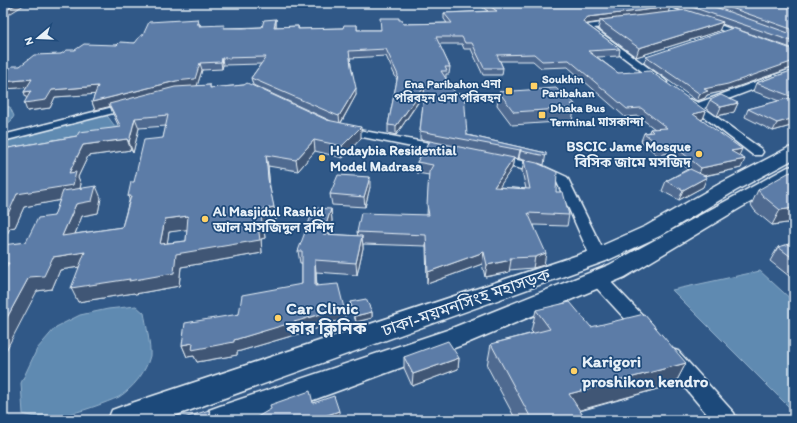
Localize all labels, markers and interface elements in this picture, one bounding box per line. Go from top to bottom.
north arrow [18,18,58,58]
text: N [22,35,36,47]
place label: Soukhin Paribahan [542,72,595,100]
place label: Ena Paribahon এনা পরিবহন এনা পরিবহন [394,77,502,105]
marker: Soukhin Paribahan [529,81,539,91]
marker: Ena Paribahon এনা পরিবহন এনা পরিবহন [504,86,514,96]
place label: Dhaka Bus Terminal মাসকান্দা [549,101,644,129]
marker: Dhaka Bus Terminal মাসকান্দা [537,110,547,120]
place label: BSCIC Jame Mosque বিসিক জামে মসজিদ [567,138,692,171]
place label: Hodaybia Residential Model Madrasa [330,142,457,175]
marker: BSCIC Jame Mosque বিসিক জামে মসজিদ [694,149,704,159]
marker: Hodaybia Residential Model Madrasa [317,153,327,163]
place label: Al Masjidul Rashid আল মাসজিদুল রশিদ [212,203,335,236]
marker: Al Masjidul Rashid আল মাসজিদুল রশিদ [200,214,210,224]
street label: ঢাকা-ময়মনসিংহ মহাসড়ক [378,264,553,341]
place label: Car Clinic কার ক্লিনিক [285,298,367,338]
marker: Car Clinic কার ক্লিনিক [273,313,283,323]
place label: Karigori proshikon kendro [581,351,709,392]
marker: Karigori proshikon kendro [569,366,579,376]

